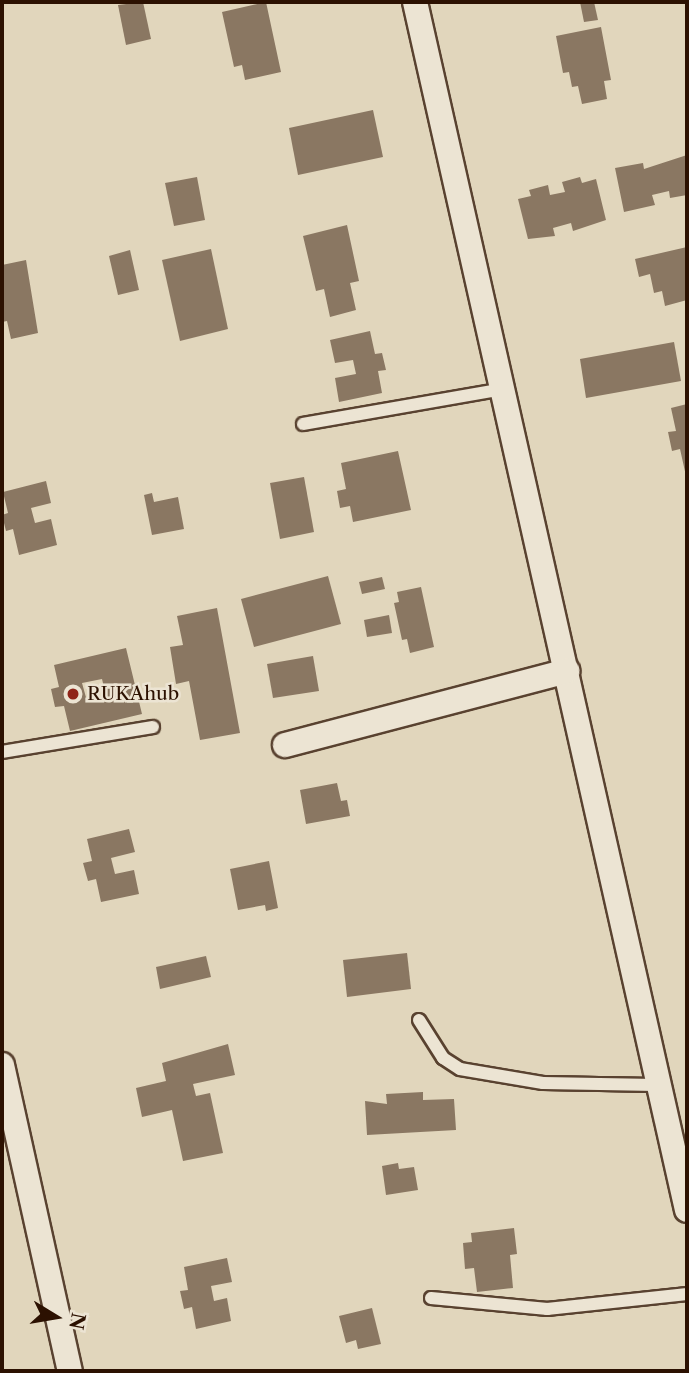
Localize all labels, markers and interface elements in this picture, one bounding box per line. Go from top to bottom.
place label: RUKAhub [87,683,179,705]
marker: RUKAhub [65,686,81,702]
north arrow [21,1282,91,1352]
text: N [64,1311,90,1331]

